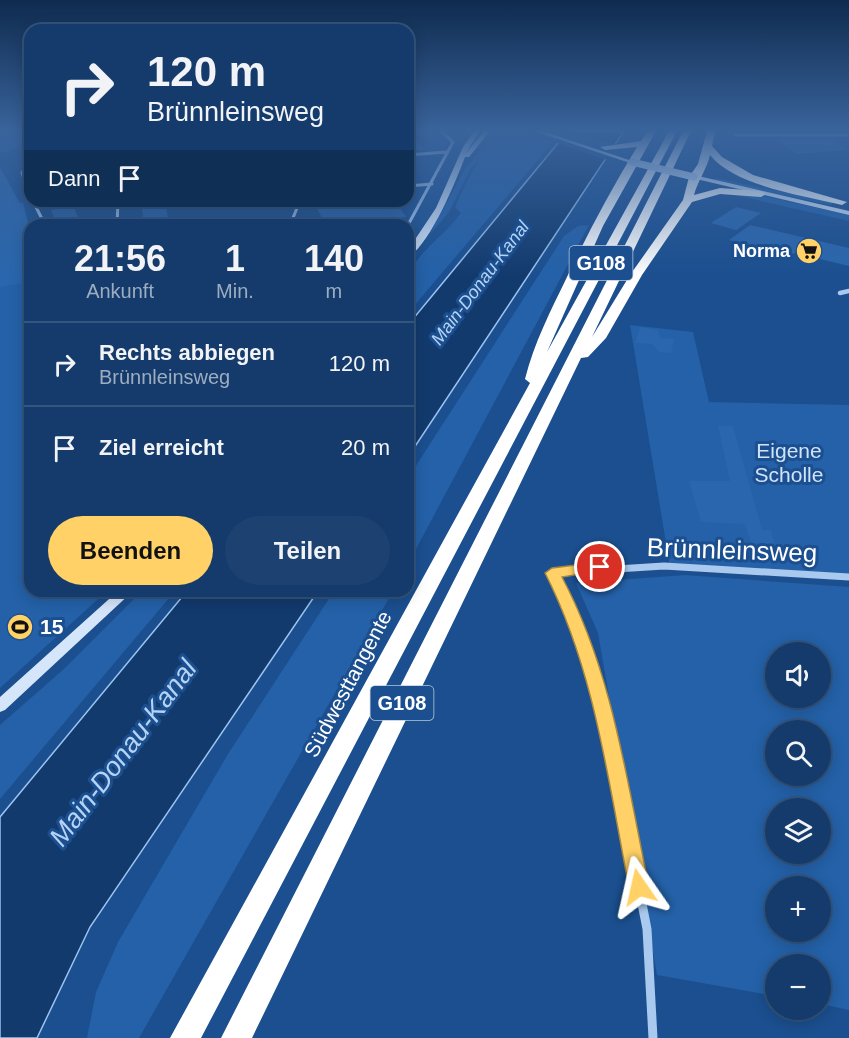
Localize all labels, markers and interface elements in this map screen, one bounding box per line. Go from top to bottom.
icon: right [48,48,126,126]
text: 120 m [147,48,266,95]
text: Brünnleinsweg [147,97,324,127]
icon: arrive [113,162,146,195]
text: Dann [48,166,101,191]
water label: Main-Donau-Kanal [427,216,534,349]
supermarket icon: Norma [794,236,824,266]
text: 21:56 [74,238,166,279]
text: 1 [225,238,245,279]
text: 140 [304,238,364,279]
place label: Norma [733,241,791,261]
road number: G108 [570,246,632,280]
text: Ankunft [86,280,154,302]
text: Min. [216,280,254,302]
text: m [326,280,342,302]
text: Rechts abbiegen [99,340,275,365]
icon: right [48,348,81,381]
text: 120 m [329,351,390,376]
text: Brünnleinsweg [99,366,230,388]
icon: arrive [48,432,81,465]
text: Ziel erreicht [99,435,224,460]
text: 20 m [341,435,390,460]
park label: Eigene Scholle [755,439,823,486]
button: Beenden [48,516,213,585]
button: Teilen [225,516,390,585]
street label: Brünnleinsweg [646,532,818,568]
pin [574,541,625,592]
icon: arrive [583,550,616,583]
street label: Südwesttangente [299,607,396,761]
sports icon: 15 [5,612,35,642]
place label: 15 [40,615,64,638]
map controls [765,642,831,1020]
button: sound [765,642,831,708]
water label: Main-Donau-Kanal [43,653,203,852]
road number: G108 [370,686,434,720]
button: search [765,720,831,786]
button: layers [765,798,831,864]
position arrow [607,855,671,919]
button: + [765,876,831,942]
button: − [765,954,831,1020]

